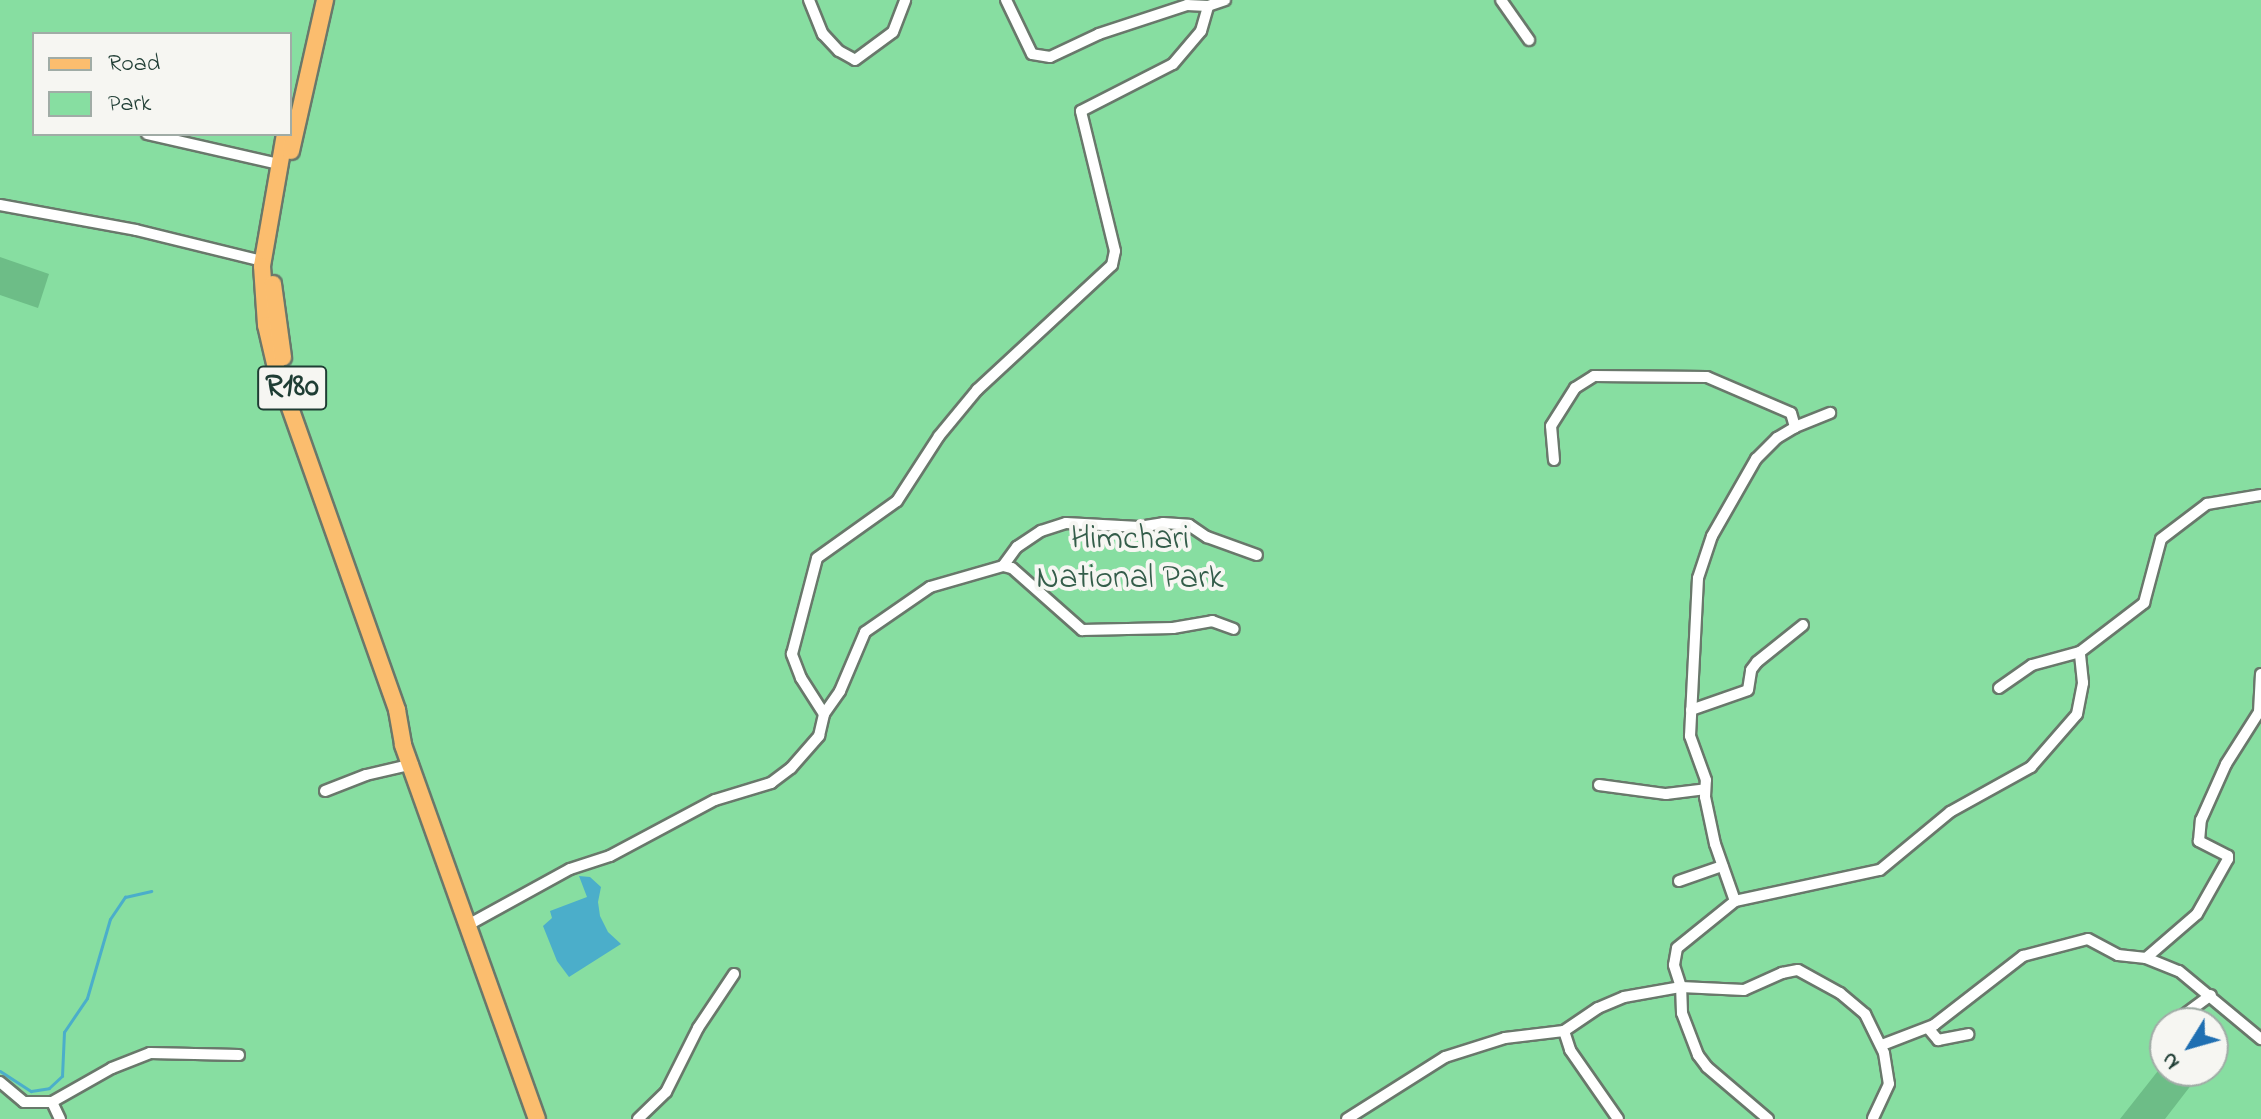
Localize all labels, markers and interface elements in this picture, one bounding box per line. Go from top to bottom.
legend [32,32,292,136]
text: Road [108,47,160,82]
text: Park [108,87,151,122]
road number: R180 [256,360,328,416]
park label: Himchari National Park [1036,520,1224,600]
north arrow [2149,1007,2229,1087]
text: N [2154,1045,2189,1076]

